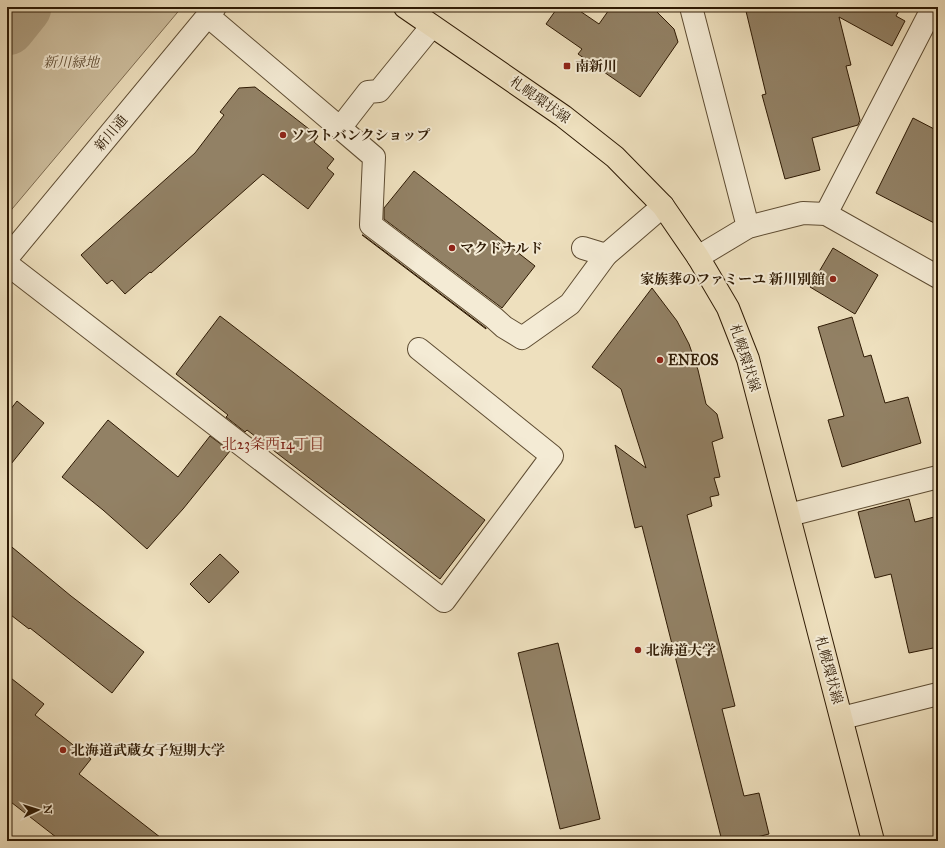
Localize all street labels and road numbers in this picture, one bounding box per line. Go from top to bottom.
street label: 札幌環状線 [506,73,574,127]
street label: 新川通 [91,111,131,155]
street label: 札幌環状線 [726,322,764,394]
street label: 札幌環状線 [812,634,846,706]

